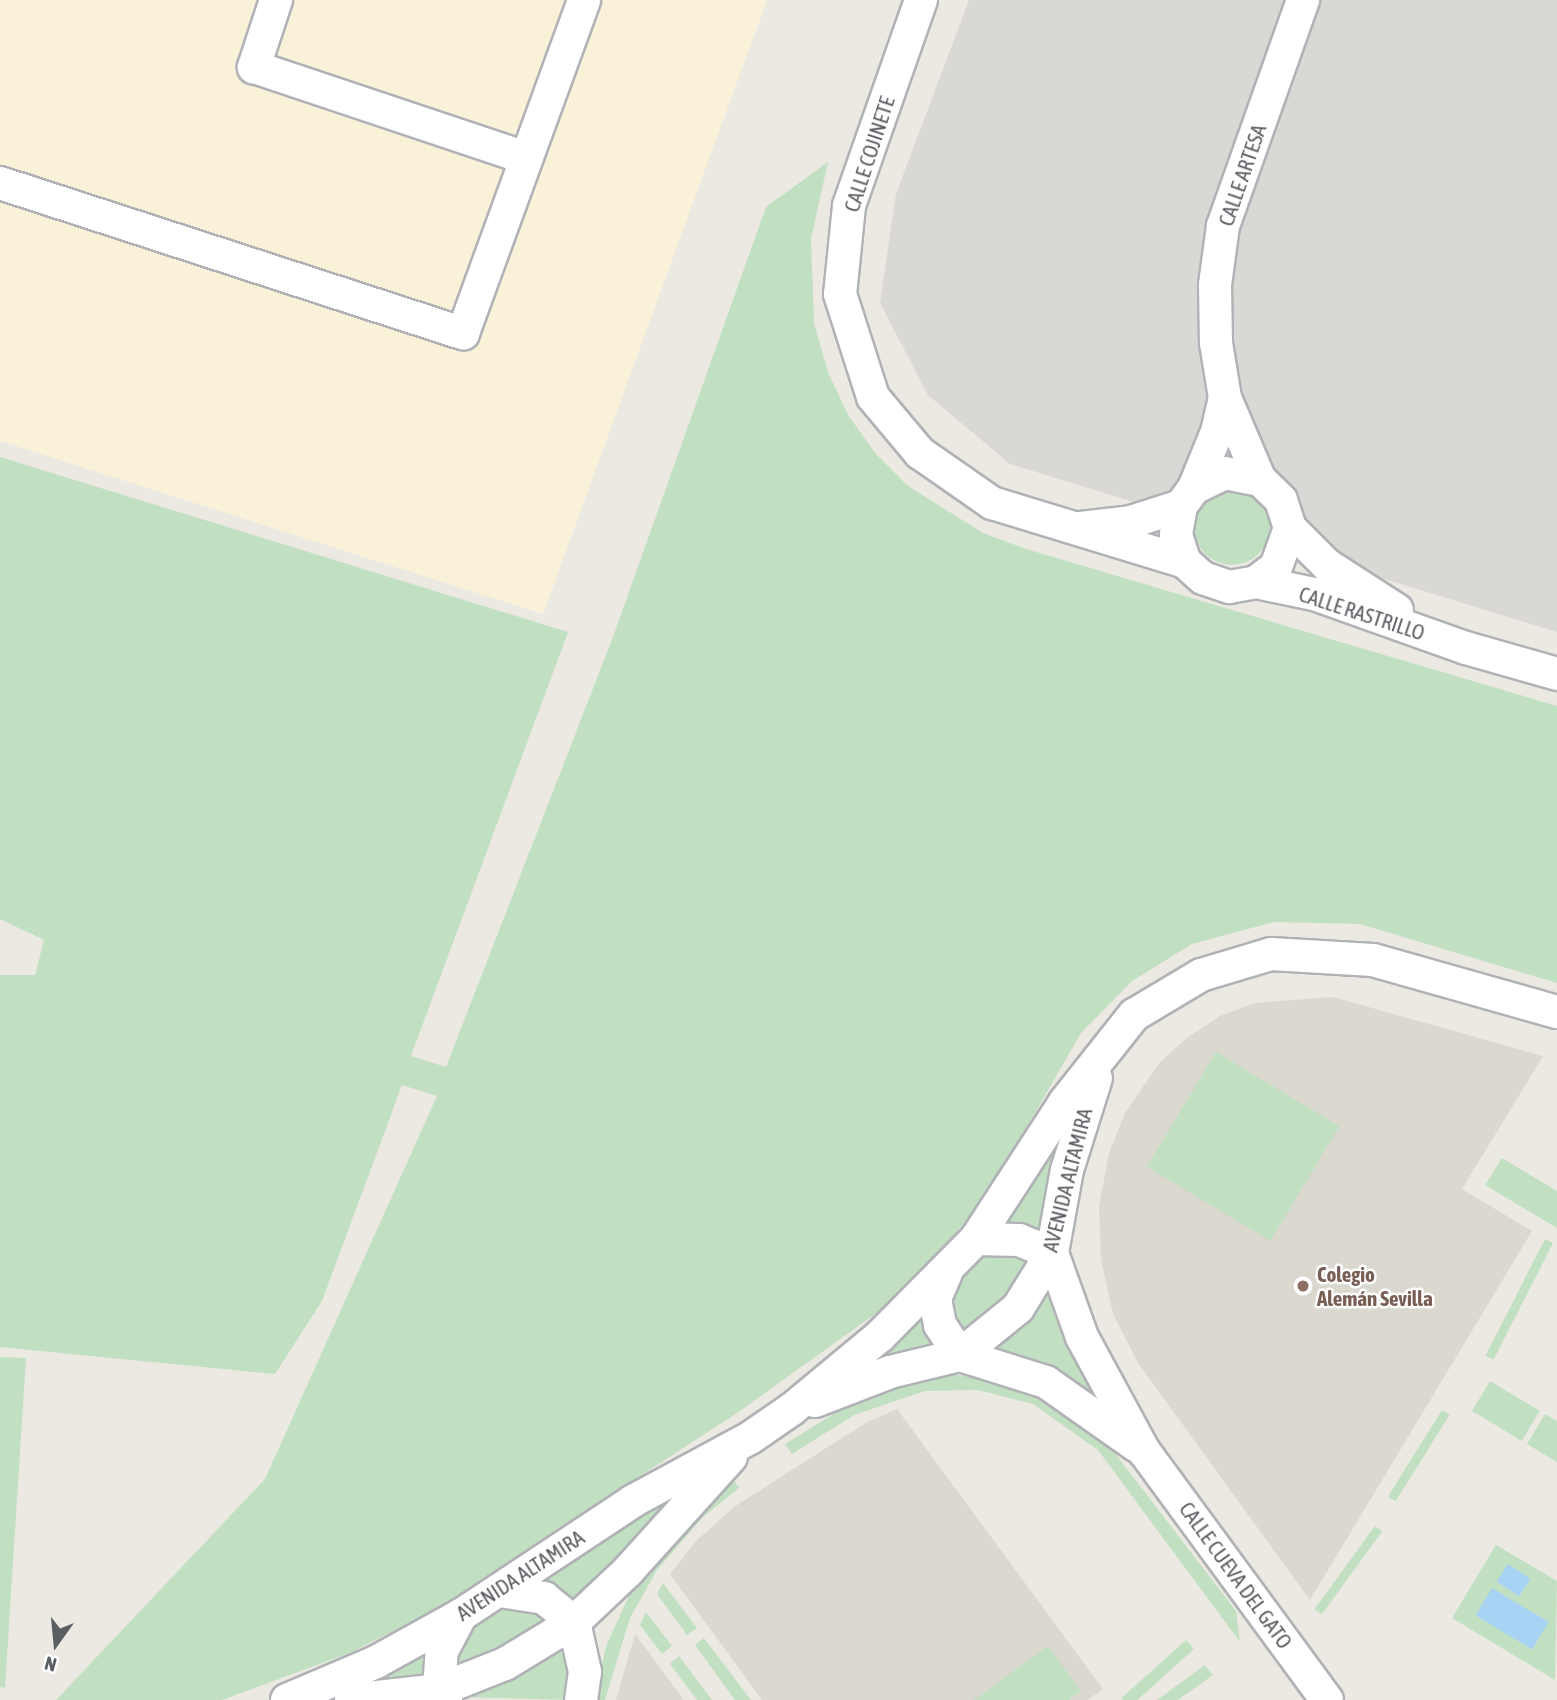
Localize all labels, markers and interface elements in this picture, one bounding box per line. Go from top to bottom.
street label: CALLE COJINETE [838,93,900,215]
street label: CALLE ARTESA [1213,121,1271,229]
street label: CALLE RASTRILLO [1296,581,1428,645]
street label: AVENIDA ALTAMIRA [1037,1106,1097,1254]
place label: Colegio Alemán Sevilla [1317,1261,1433,1311]
marker: Colegio Alemán Sevilla [1295,1278,1311,1294]
street label: CALLE CUEVA DEL GATO [1174,1497,1298,1653]
street label: AVENIDA ALTAMIRA [451,1524,589,1626]
north arrow [21,1609,91,1679]
text: N [42,1652,59,1676]

